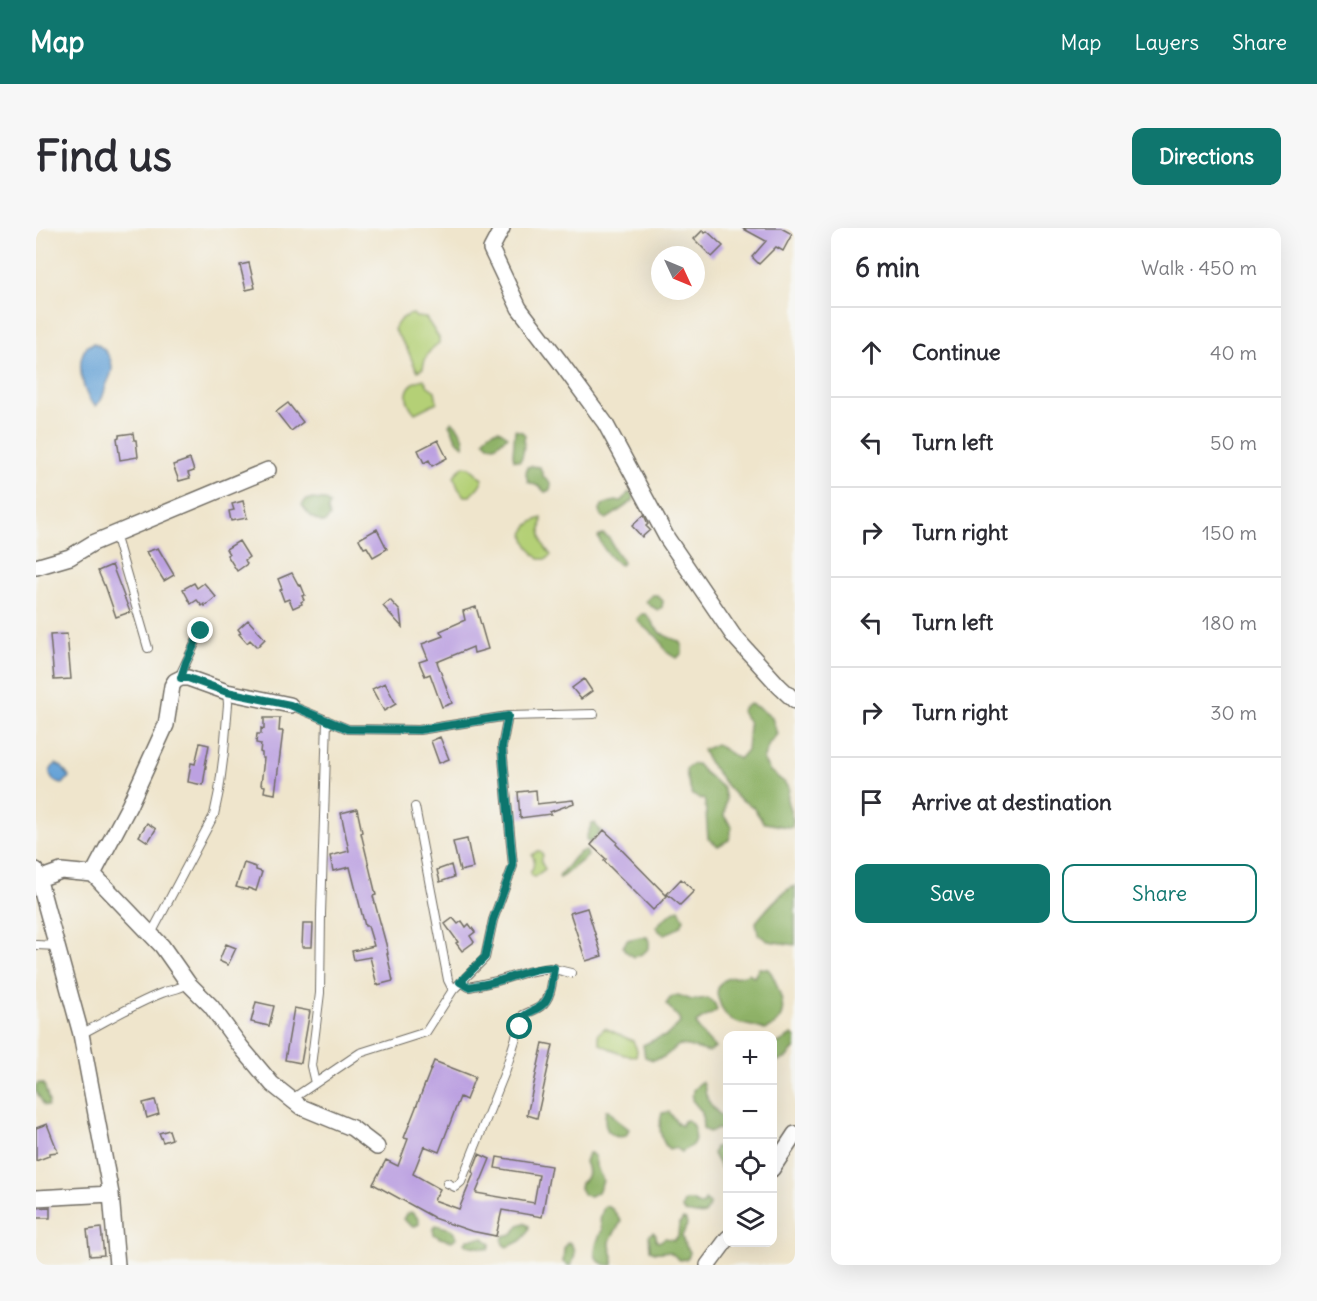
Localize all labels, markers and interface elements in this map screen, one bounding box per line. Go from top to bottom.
text: Map [30,24,84,60]
text: Map [1061,29,1101,56]
text: Layers [1134,29,1199,56]
text: Share [1232,29,1287,56]
button: Directions [1132,128,1281,185]
text: Find us [36,130,172,182]
north arrow [651,246,705,300]
text: 6 min [855,251,920,284]
text: Walk · 450 m [1141,255,1257,280]
icon: ahead [855,336,888,369]
text: Continue [912,338,1001,366]
text: 40 m [1210,340,1257,365]
icon: left [855,426,888,459]
text: Turn left [912,428,993,456]
text: 50 m [1210,430,1257,455]
icon: right [855,516,888,549]
text: Turn right [912,518,1008,546]
text: 150 m [1202,520,1257,545]
icon: left [855,606,888,639]
text: Turn left [912,608,993,636]
text: 180 m [1202,610,1257,635]
route end [187,617,213,643]
icon: right [855,696,888,729]
text: Turn right [912,698,1008,726]
text: 30 m [1210,700,1257,725]
icon: arrive [855,786,888,819]
text: Arrive at destination [912,788,1112,816]
button: Save [855,864,1050,923]
button: Share [1062,864,1257,923]
route start [506,1013,532,1039]
map controls [723,1031,777,1247]
button: + [723,1031,777,1085]
button: − [723,1085,777,1139]
button: locate [723,1139,777,1193]
button: layers [723,1193,777,1247]

